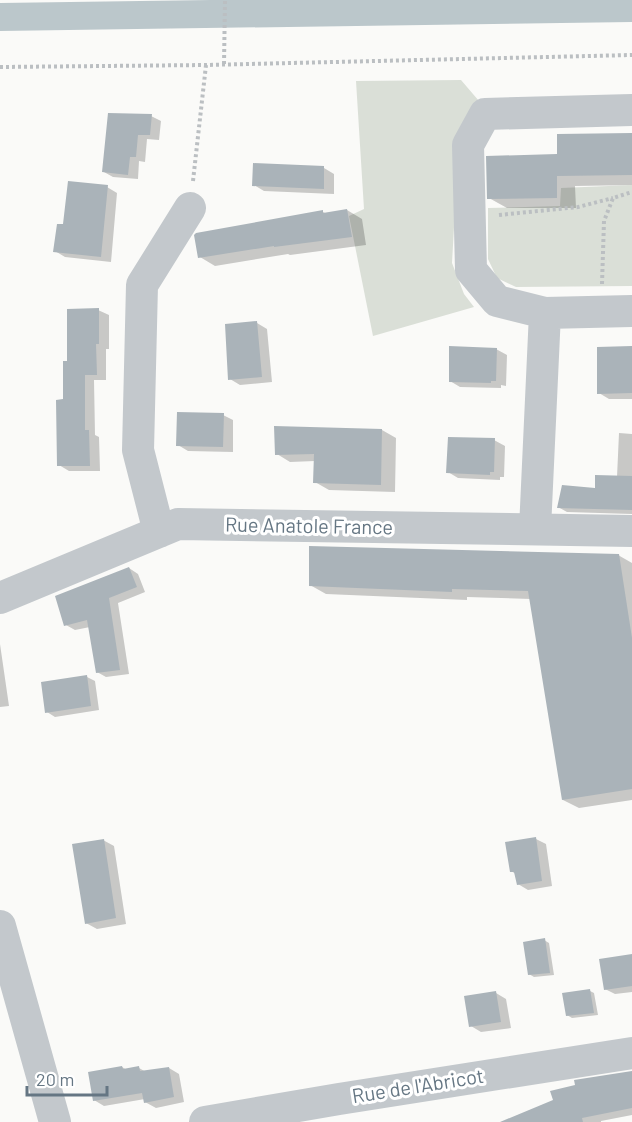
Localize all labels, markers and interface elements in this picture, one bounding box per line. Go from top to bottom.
street label: Rue Anatole France [225,512,393,538]
scale bar [27,1059,106,1097]
street label: Rue de l'Abricot [350,1063,485,1107]
text: 20 m [36,1068,74,1090]

